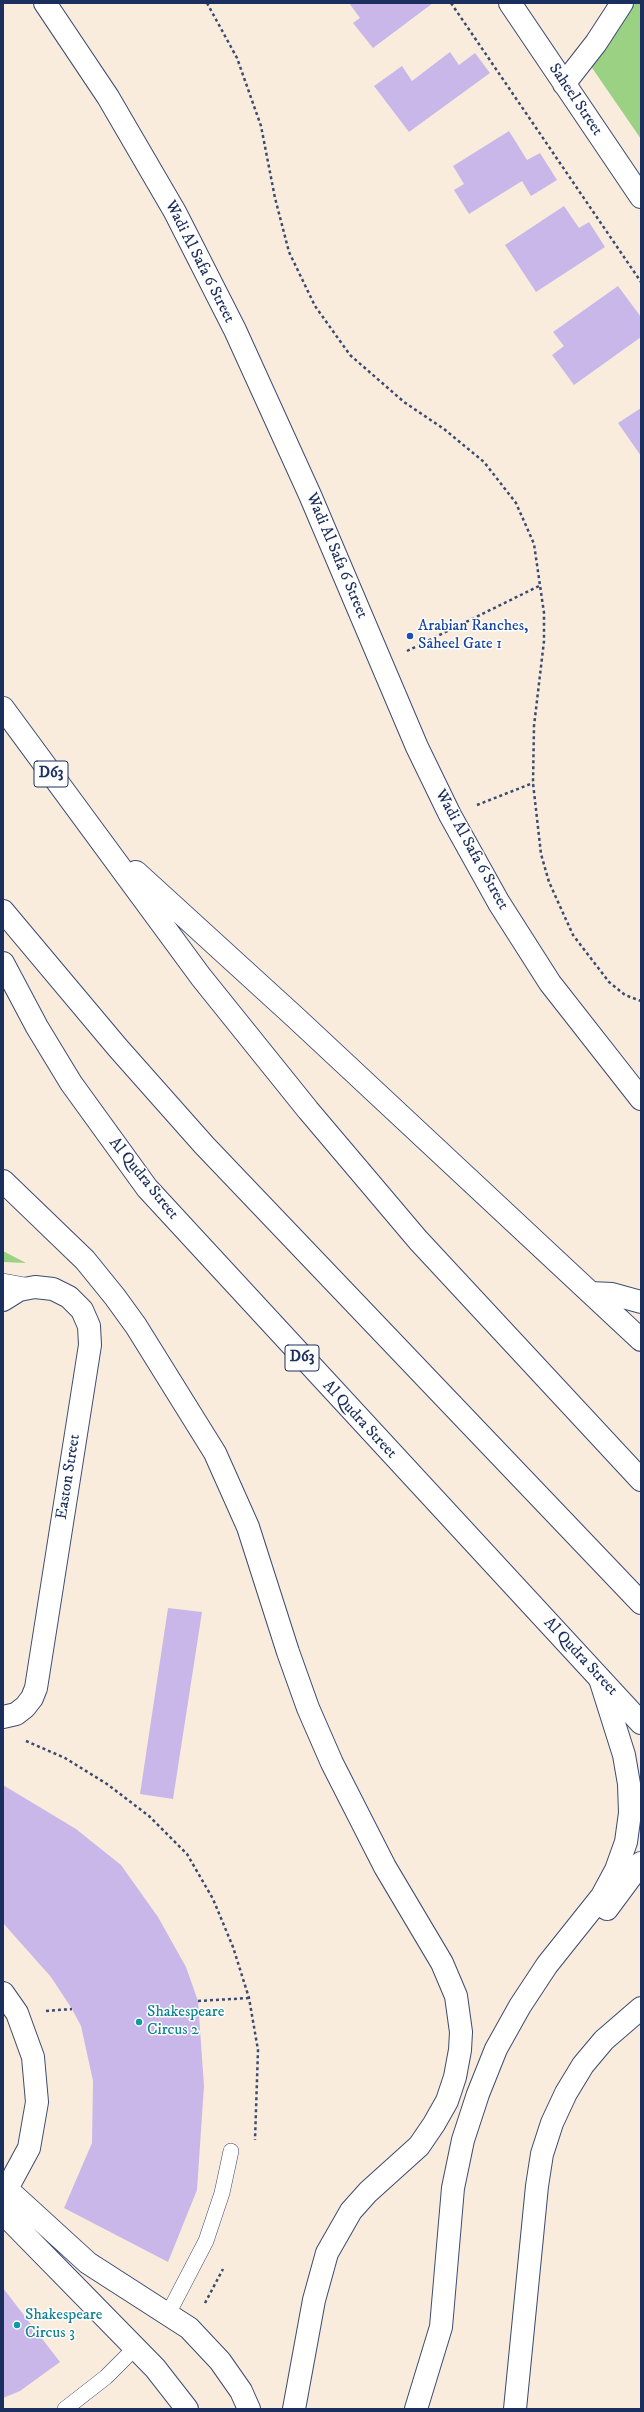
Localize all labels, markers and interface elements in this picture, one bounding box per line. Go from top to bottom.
street label: Saheel Street [544,60,606,140]
street label: Wadi Al Safa 6 Street [160,198,238,326]
street label: Wadi Al Safa 6 Street [301,490,371,622]
place label: Arabian Ranches, Saheel Gate 1 [418,617,528,655]
marker: Arabian Ranches, Saheel Gate 1 [405,631,415,641]
road number: D63 [34,761,68,787]
street label: Wadi Al Safa 6 Street [430,786,512,914]
street label: Al Qudra Street [104,1134,182,1224]
road number: D63 [285,1345,319,1371]
street label: Al Qudra Street [318,1377,400,1463]
street label: Easton Street [53,1433,85,1521]
street label: Al Qudra Street [539,1614,621,1700]
place label: Shakespeare Circus 2 [147,2003,224,2041]
marker: Shakespeare Circus 2 [134,2017,144,2027]
place label: Shakespeare Circus 3 [25,2306,102,2344]
marker: Shakespeare Circus 3 [12,2320,22,2330]

